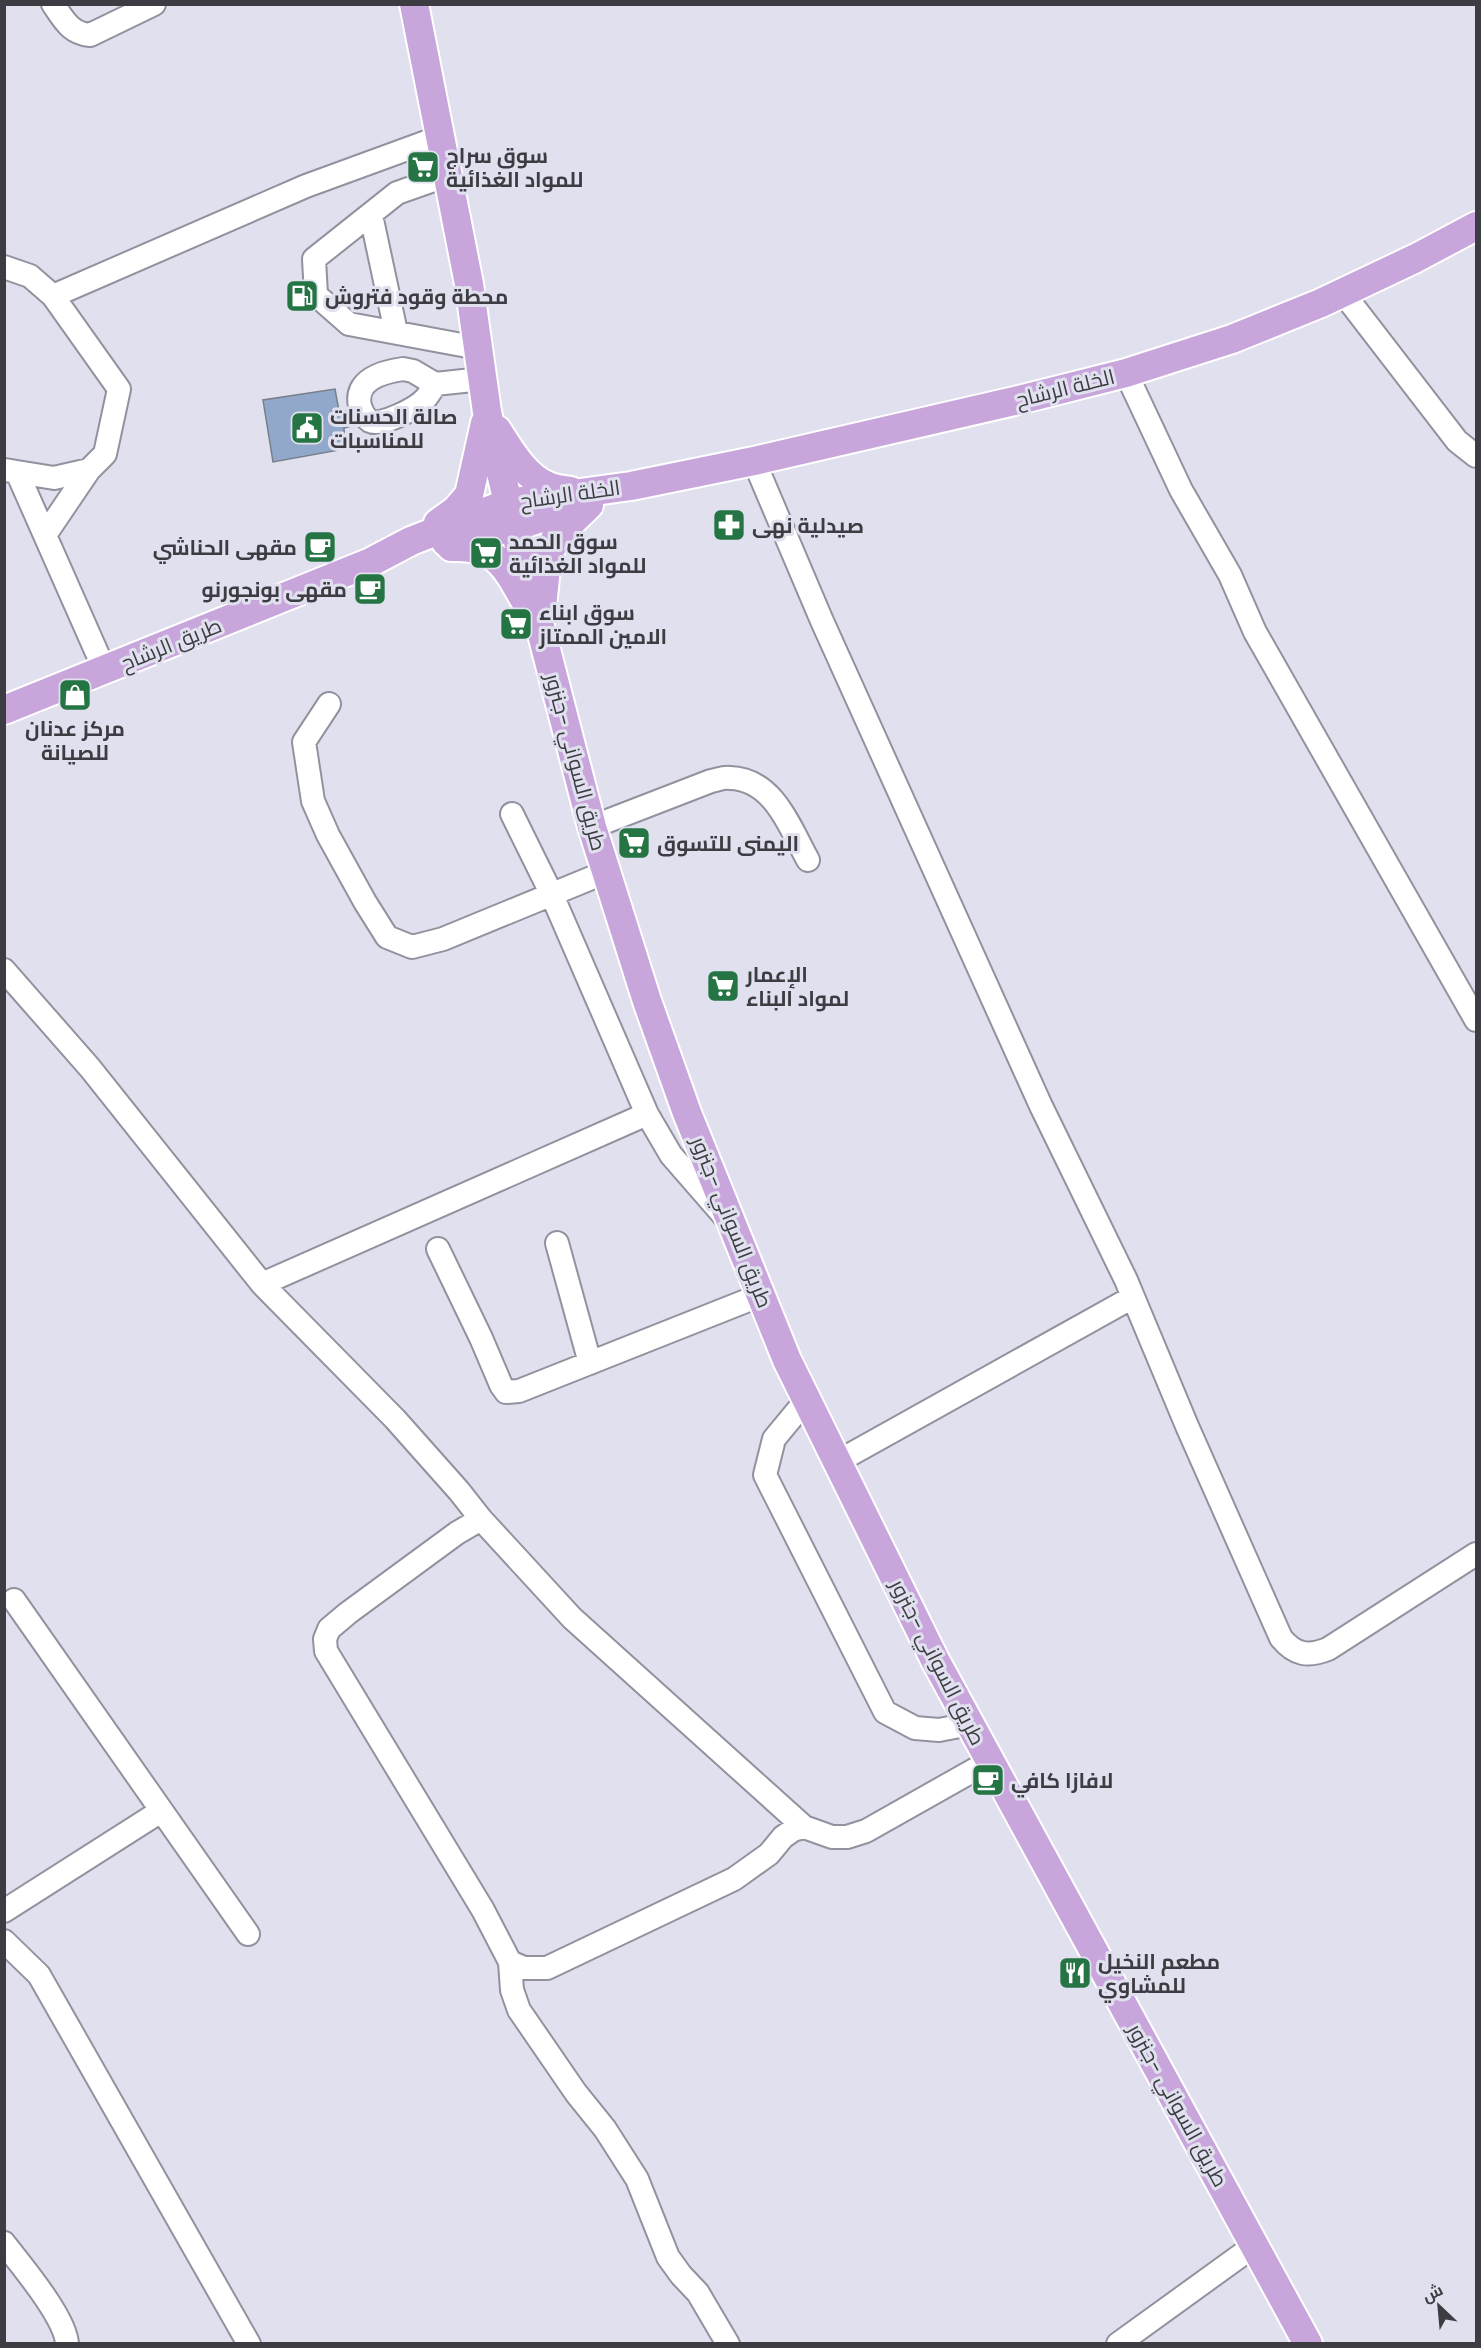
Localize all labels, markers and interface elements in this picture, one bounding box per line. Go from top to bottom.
place label: سوق سراج للمواد الغذائية [446,142,583,193]
supermarket icon: سوق سراج للمواد الغذائية [405,149,441,185]
fuel station icon: محطة وقود فتروش [284,278,320,314]
place label: محطة وقود فتروش [325,283,508,310]
street label: الخلة الرشاح [1013,363,1118,414]
place label: صالة الحسنات للمناسبات [330,403,458,454]
public building icon: صالة الحسنات للمناسبات [289,410,325,446]
street label: الخلة الرشاح [518,474,622,515]
pharmacy icon: صيدلية نهى [711,507,747,543]
place label: صيدلية نهى [752,512,864,539]
place label: سوق الحمد للمواد الغذائية [509,528,646,579]
cafe icon: مقهى الحناشي [302,529,338,565]
place label: مقهى الحناشي [153,534,297,564]
supermarket icon: سوق الحمد للمواد الغذائية [468,535,504,571]
cafe icon: مقهى بونجورنو [352,571,388,607]
place label: مقهى بونجورنو [202,576,347,603]
place label: سوق ابناء الامين الممتاز [538,599,667,650]
supermarket icon: سوق ابناء الامين الممتاز [498,606,534,642]
street label: طريق الرشاح [117,612,226,677]
street label: طريق السواني -جنزور [536,669,613,854]
shop icon: مركز عدنان للصيانة [57,677,93,713]
place label: مركز عدنان للصيانة [25,715,125,766]
supermarket icon: اليمنى للتسوق [616,825,652,861]
place label: اليمنى للتسوق [657,830,799,857]
place label: الإعمار لمواد البناء [745,961,849,1012]
supermarket icon: الإعمار لمواد البناء [705,968,741,1004]
street label: طريق السواني -جنزور [682,1131,779,1313]
street label: طريق السواني -جنزور [881,1574,991,1751]
cafe icon: لافازا كافي [970,1762,1006,1798]
place label: لافازا كافي [1011,1767,1113,1798]
place label: مطعم النخيل للمشاوي [1098,1948,1220,2003]
restaurant icon: مطعم النخيل للمشاوي [1057,1955,1093,1991]
street label: طريق السواني -جنزور [1119,2018,1234,2193]
north arrow [1409,2276,1469,2336]
text: ش [1419,2279,1446,2306]

